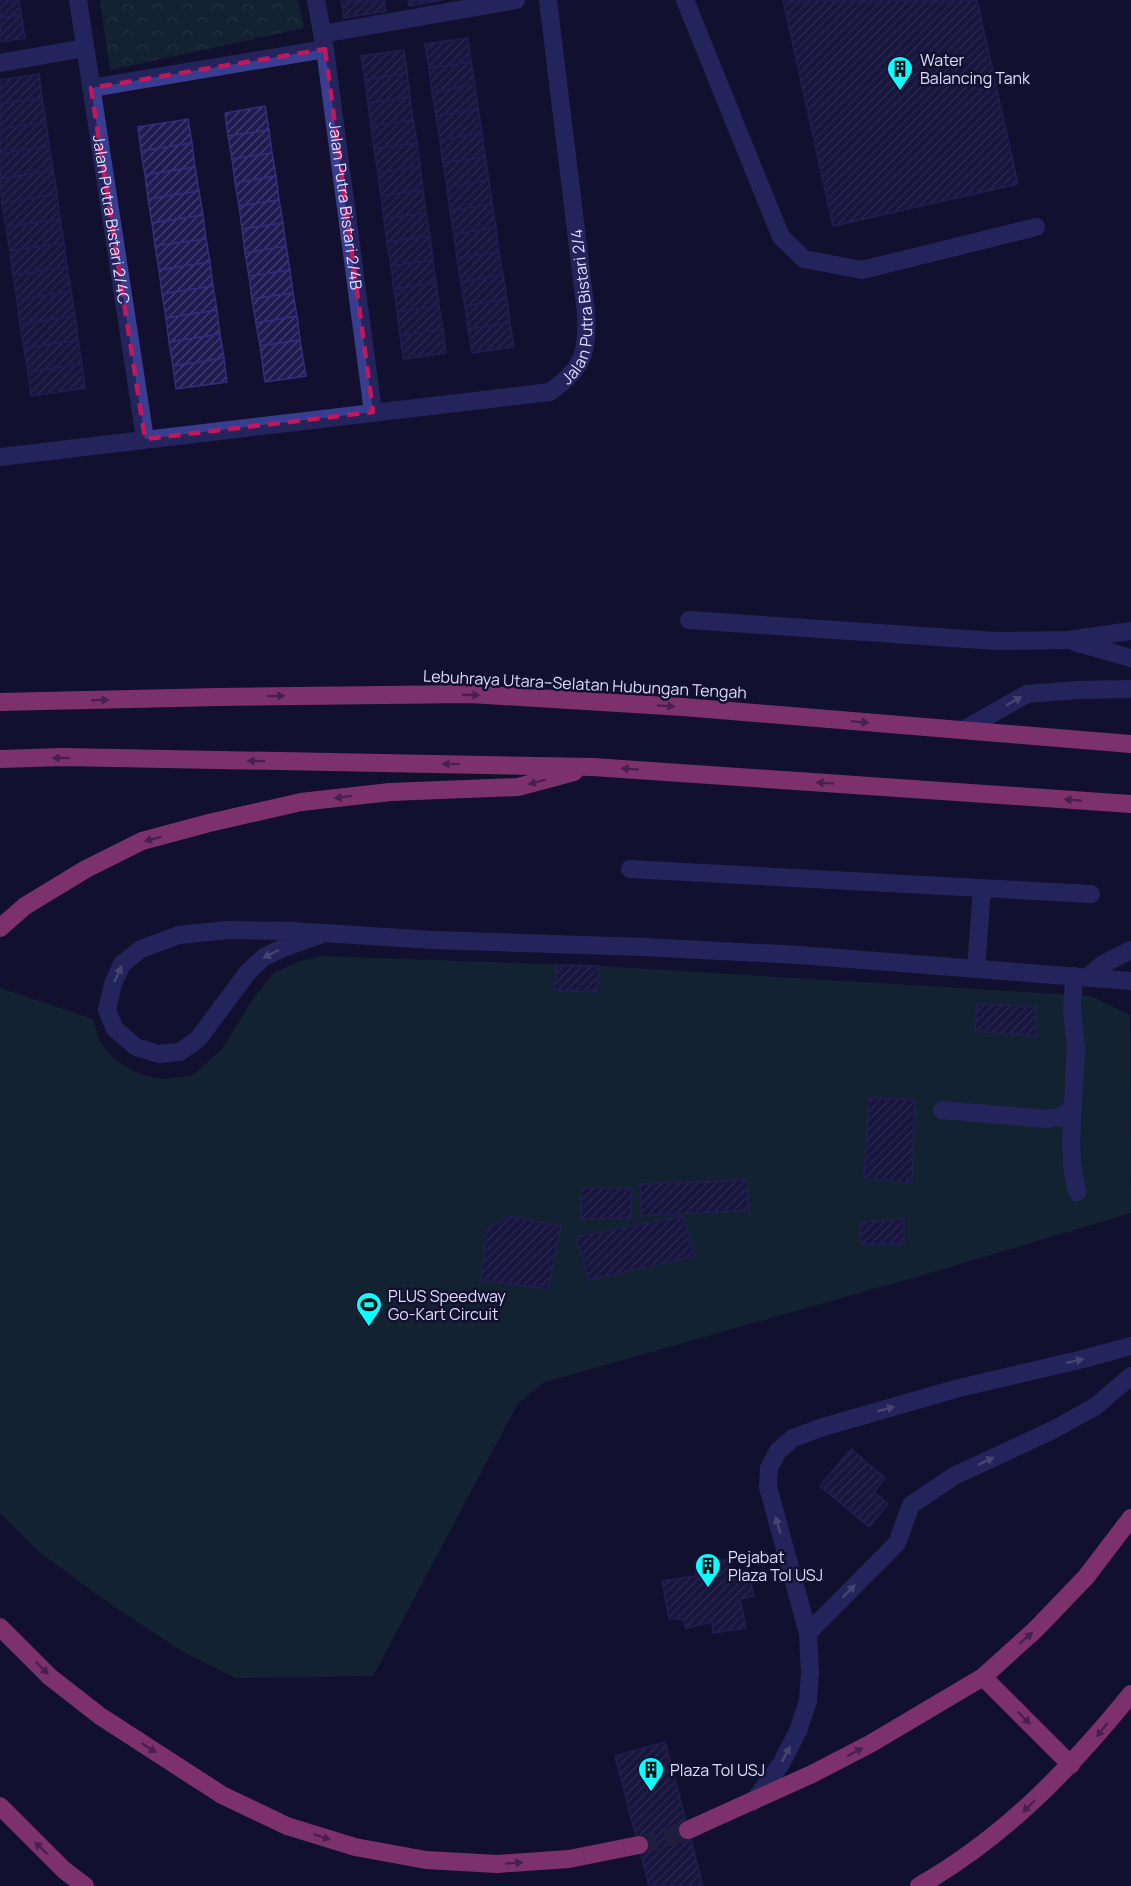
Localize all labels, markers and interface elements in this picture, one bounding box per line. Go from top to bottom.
place label: Water Balancing Tank [920,49,1031,89]
building icon: Water Balancing Tank [885,54,915,92]
street label: Jalan Putra Bistari 2/4B [324,120,368,291]
street label: Jalan Putra Bistari 2/4C [88,133,135,306]
street label: Jalan Putra Bistari 2/4 [556,228,597,389]
street label: Lebuhraya Utara–Selatan Hubungan Tengah [423,665,747,703]
one-way arrow [462,690,481,700]
one-way arrow [267,691,286,701]
one-way arrow [91,695,110,705]
one-way arrow [1006,696,1022,707]
one-way arrow [657,701,676,711]
one-way arrow [851,717,870,726]
one-way arrow [51,753,70,763]
one-way arrow [246,756,265,766]
one-way arrow [441,759,460,769]
one-way arrow [621,765,640,774]
one-way arrow [528,778,546,787]
one-way arrow [815,778,834,788]
one-way arrow [334,793,353,802]
one-way arrow [1063,795,1082,804]
one-way arrow [144,834,162,844]
one-way arrow [262,949,280,959]
one-way arrow [113,966,122,983]
place label: PLUS Speedway Go-Kart Circuit [388,1285,506,1325]
sports icon: PLUS Speedway Go-Kart Circuit [354,1290,384,1328]
one-way arrow [1065,1356,1084,1366]
one-way arrow [877,1404,895,1413]
one-way arrow [977,1456,995,1466]
one-way arrow [773,1516,782,1534]
place label: Pejabat Plaza Tol USJ [728,1546,823,1586]
building icon: Pejabat Plaza Tol USJ [693,1551,723,1589]
one-way arrow [842,1585,856,1599]
one-way arrow [1019,1631,1034,1645]
one-way arrow [34,1661,48,1675]
one-way arrow [1017,1711,1031,1726]
one-way arrow [1095,1722,1108,1738]
one-way arrow [141,1742,158,1753]
one-way arrow [781,1745,791,1762]
one-way arrow [847,1747,864,1757]
building icon: Plaza Tol USJ [636,1755,666,1793]
place label: Plaza Tol USJ [670,1759,765,1781]
one-way arrow [1022,1798,1036,1812]
one-way arrow [313,1832,331,1842]
one-way arrow [34,1841,48,1855]
one-way arrow [504,1858,523,1867]

